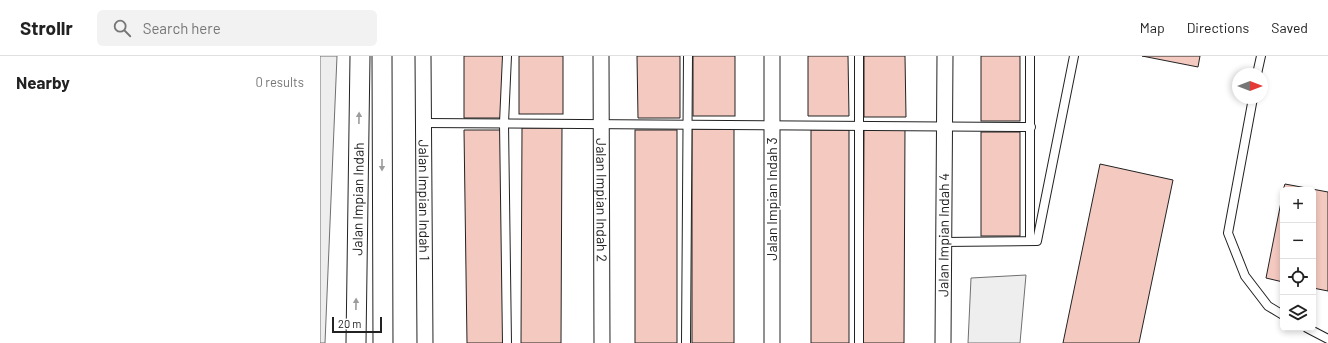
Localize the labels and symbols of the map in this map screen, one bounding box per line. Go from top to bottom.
north arrow [1232,68,1268,104]
one-way arrow [356,111,362,124]
street label: Jalan Impian Indah 3 [763,137,780,261]
street label: Jalan Impian Indah 2 [593,138,611,262]
street label: Jalan Impian Indah 1 [416,139,433,261]
street label: Jalan Impian Indah [348,142,367,256]
one-way arrow [379,159,385,172]
street label: Jalan Impian Indah 4 [934,173,952,297]
one-way arrow [353,297,359,310]
scale bar [332,315,382,334]

